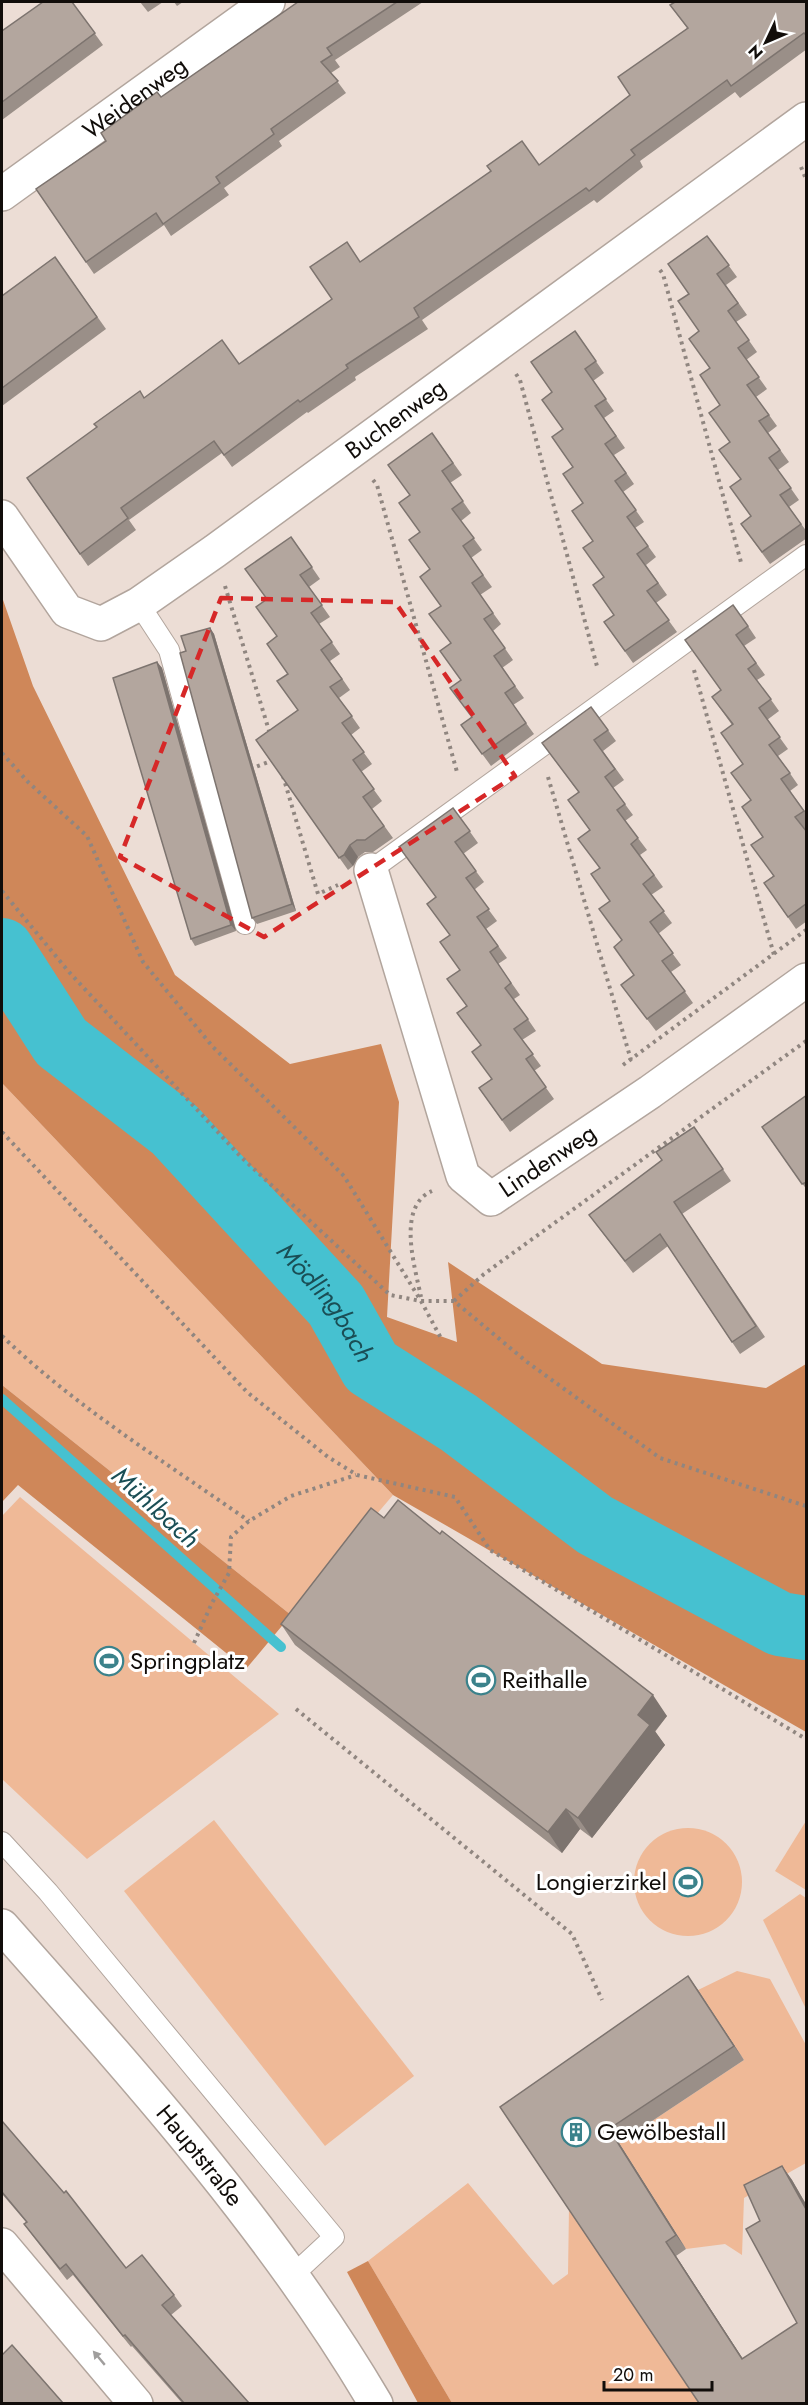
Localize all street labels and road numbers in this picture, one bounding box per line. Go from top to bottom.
street label: Weidenweg [75,48,194,147]
street label: Buchenweg [338,370,453,467]
street label: Lindenweg [492,1115,603,1206]
street label: Hauptstraße [148,2097,252,2213]

